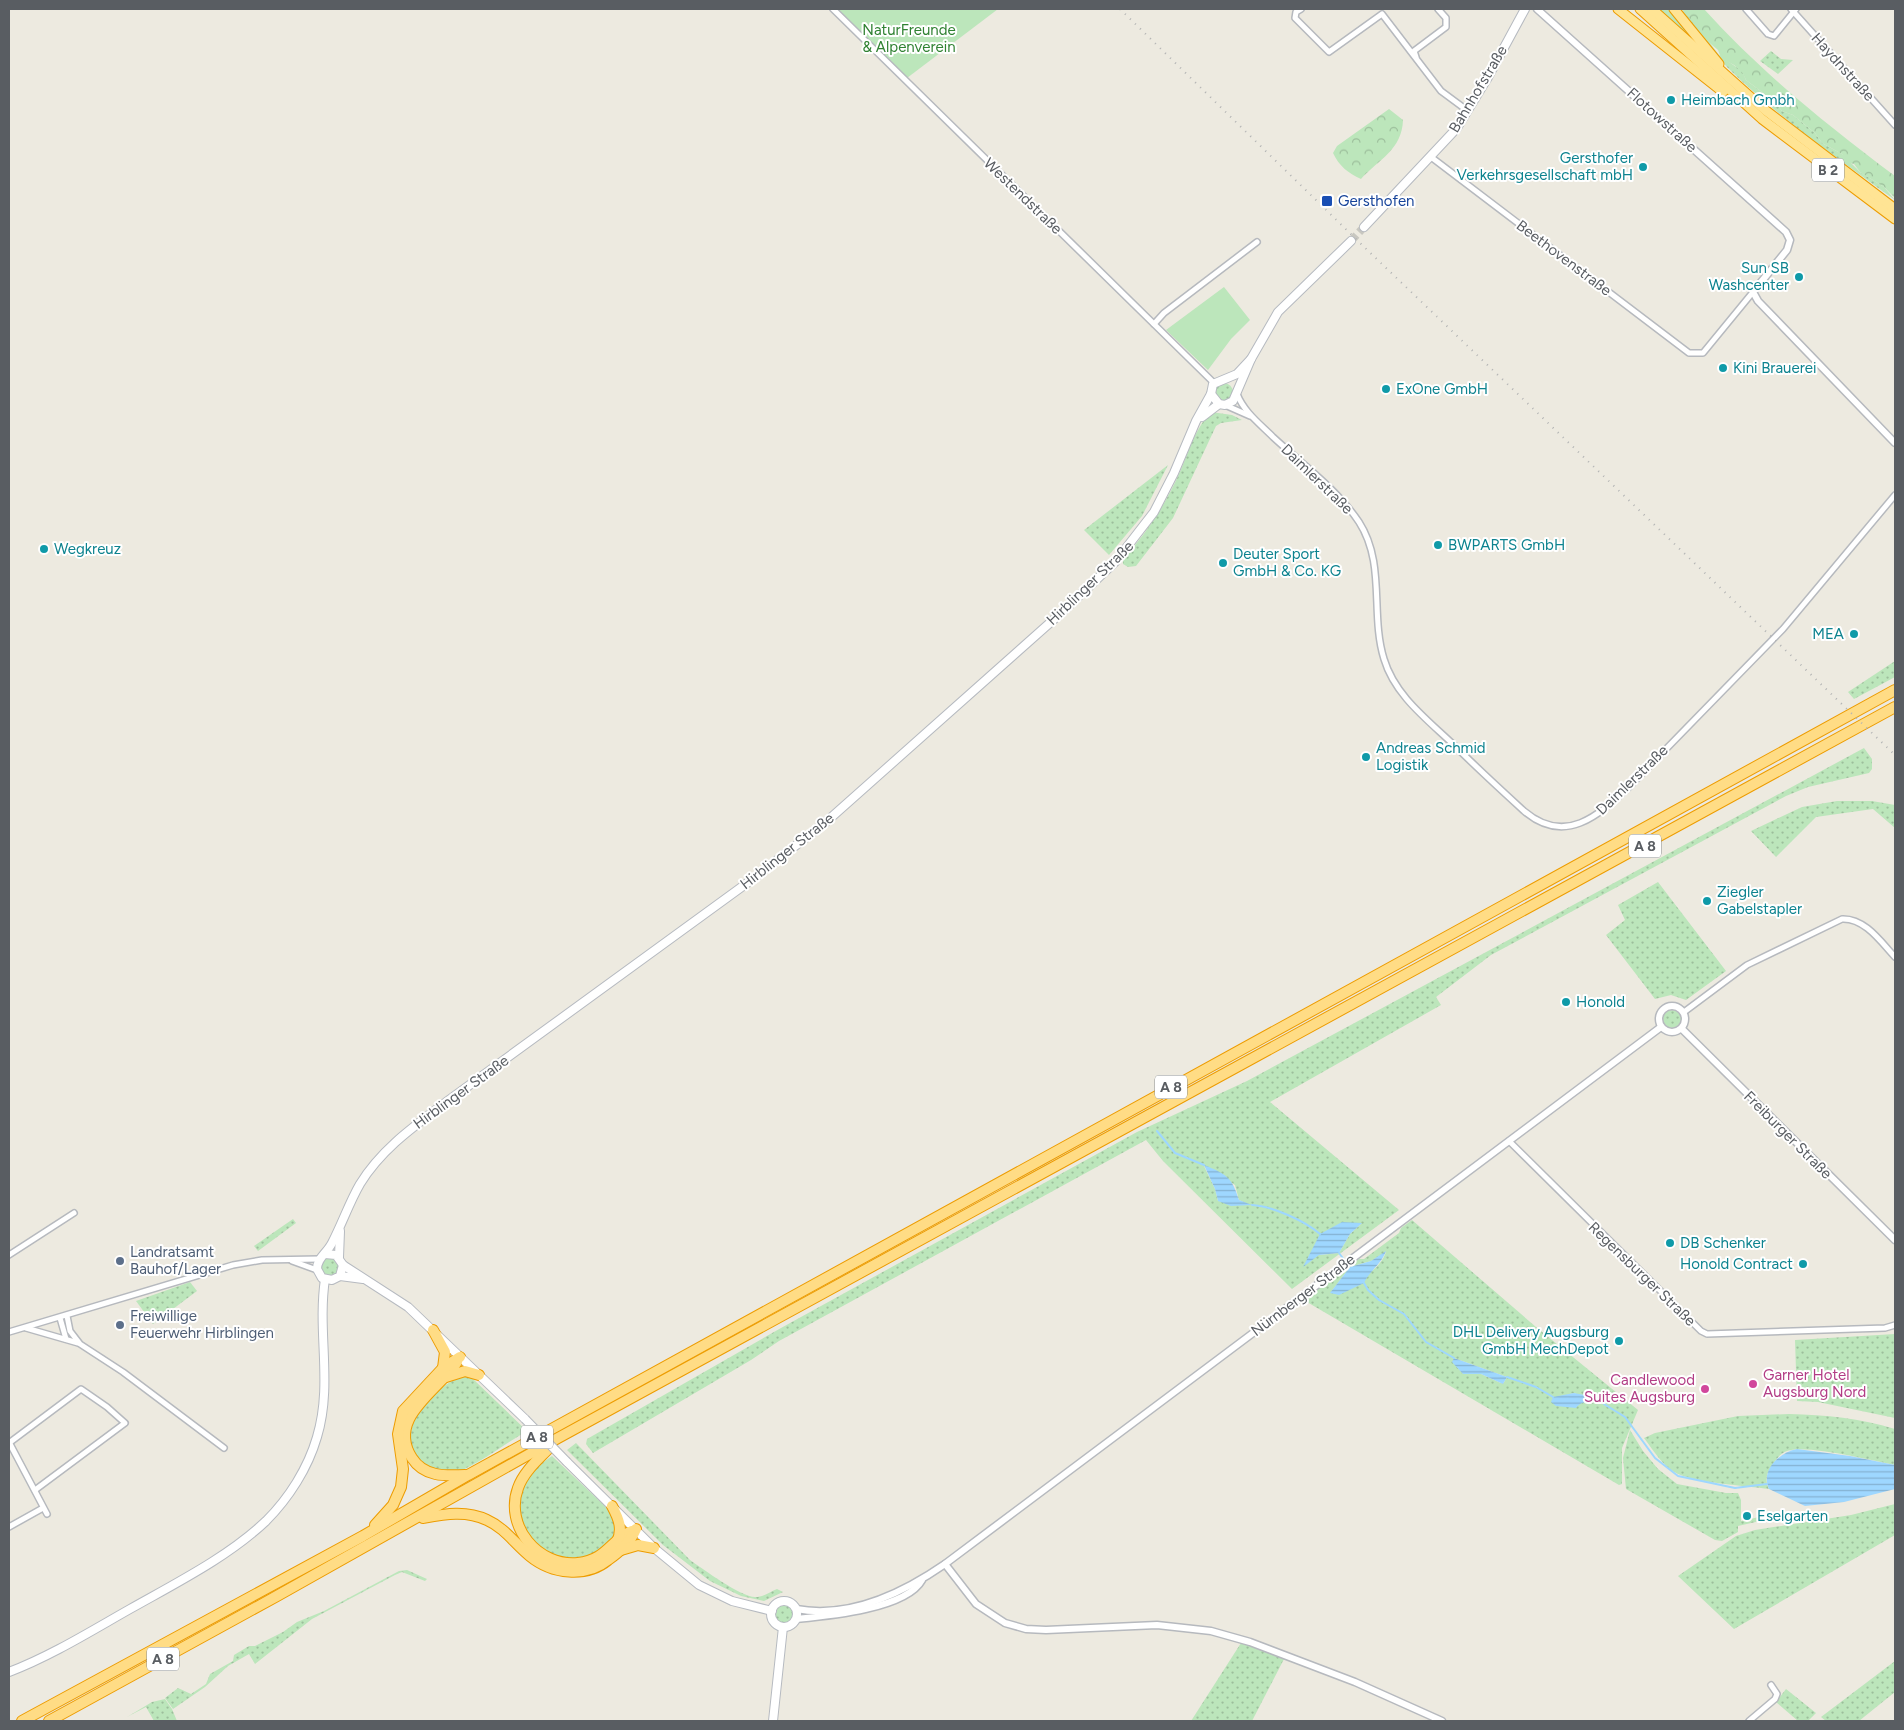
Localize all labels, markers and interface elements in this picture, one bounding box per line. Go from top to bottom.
park label: NaturFreunde & Alpenverein [862,21,956,56]
street label: Haydnstraße [1808,29,1878,105]
street label: Bahnhofstraße [1445,42,1511,136]
street label: Flotowstraße [1623,84,1701,156]
place label: Heimbach Gmbh [1681,91,1795,109]
marker: Heimbach Gmbh [1665,94,1677,106]
place label: Gersthofer Verkehrsgesellschaft mbH [1457,149,1633,184]
street label: Westendstraße [980,154,1066,238]
road number: B 2 [1812,158,1844,182]
marker: Gersthofer Verkehrsgesellschaft mbH [1637,161,1649,173]
place label: Gersthofen [1338,192,1414,210]
marker: Gersthofen [1320,194,1334,208]
street label: Beethovenstraße [1513,216,1615,300]
place label: Sun SB Washcenter [1709,259,1789,294]
marker: Sun SB Washcenter [1793,271,1805,283]
place label: Kini Brauerei [1733,359,1816,377]
marker: Kini Brauerei [1717,362,1729,374]
place label: ExOne GmbH [1396,380,1488,398]
marker: ExOne GmbH [1380,383,1392,395]
street label: Daimlerstraße [1277,440,1357,518]
place label: BWPARTS GmbH [1448,536,1565,554]
street label: Hirblinger Straße [1043,537,1137,629]
marker: BWPARTS GmbH [1432,539,1444,551]
place label: Wegkreuz [54,540,121,558]
marker: Wegkreuz [38,543,50,555]
place label: Deuter Sport GmbH & Co. KG [1233,545,1341,580]
marker: Deuter Sport GmbH & Co. KG [1217,557,1229,569]
place label: MEA [1812,625,1844,643]
marker: MEA [1848,628,1860,640]
place label: Andreas Schmid Logistik [1376,739,1486,774]
street label: Daimlerstraße [1592,741,1672,819]
marker: Andreas Schmid Logistik [1360,751,1372,763]
street label: Hirblinger Straße [737,809,837,893]
road number: A 8 [1629,834,1661,858]
place label: Ziegler Gabelstapler [1717,883,1802,918]
marker: Ziegler Gabelstapler [1701,895,1713,907]
place label: Honold [1576,993,1625,1011]
marker: Honold [1560,996,1572,1008]
street label: Hirblinger Straße [410,1051,512,1133]
road number: A 8 [1155,1076,1187,1098]
street label: Freiburger Straße [1740,1087,1836,1183]
street label: Regensburger Straße [1585,1218,1699,1330]
place label: DB Schenker [1680,1234,1766,1252]
marker: DB Schenker [1664,1237,1676,1249]
place label: Landratsamt Bauhof/Lager [130,1243,221,1278]
street label: Nürnberger Straße [1247,1250,1359,1340]
marker: Landratsamt Bauhof/Lager [114,1255,126,1267]
place label: Honold Contract [1680,1255,1793,1273]
marker: Honold Contract [1797,1258,1809,1270]
place label: Freiwillige Feuerwehr Hirblingen [130,1307,274,1342]
marker: Freiwillige Feuerwehr Hirblingen [114,1319,126,1331]
place label: DHL Delivery Augsburg GmbH MechDepot [1453,1323,1609,1358]
marker: DHL Delivery Augsburg GmbH MechDepot [1613,1335,1625,1347]
place label: Garner Hotel Augsburg Nord [1763,1366,1866,1401]
place label: Candlewood Suites Augsburg [1584,1371,1695,1406]
marker: Garner Hotel Augsburg Nord [1747,1378,1759,1390]
marker: Candlewood Suites Augsburg [1699,1383,1711,1395]
road number: A 8 [521,1425,553,1448]
place label: Eselgarten [1757,1507,1828,1525]
marker: Eselgarten [1741,1510,1753,1522]
road number: A 8 [147,1648,179,1670]

